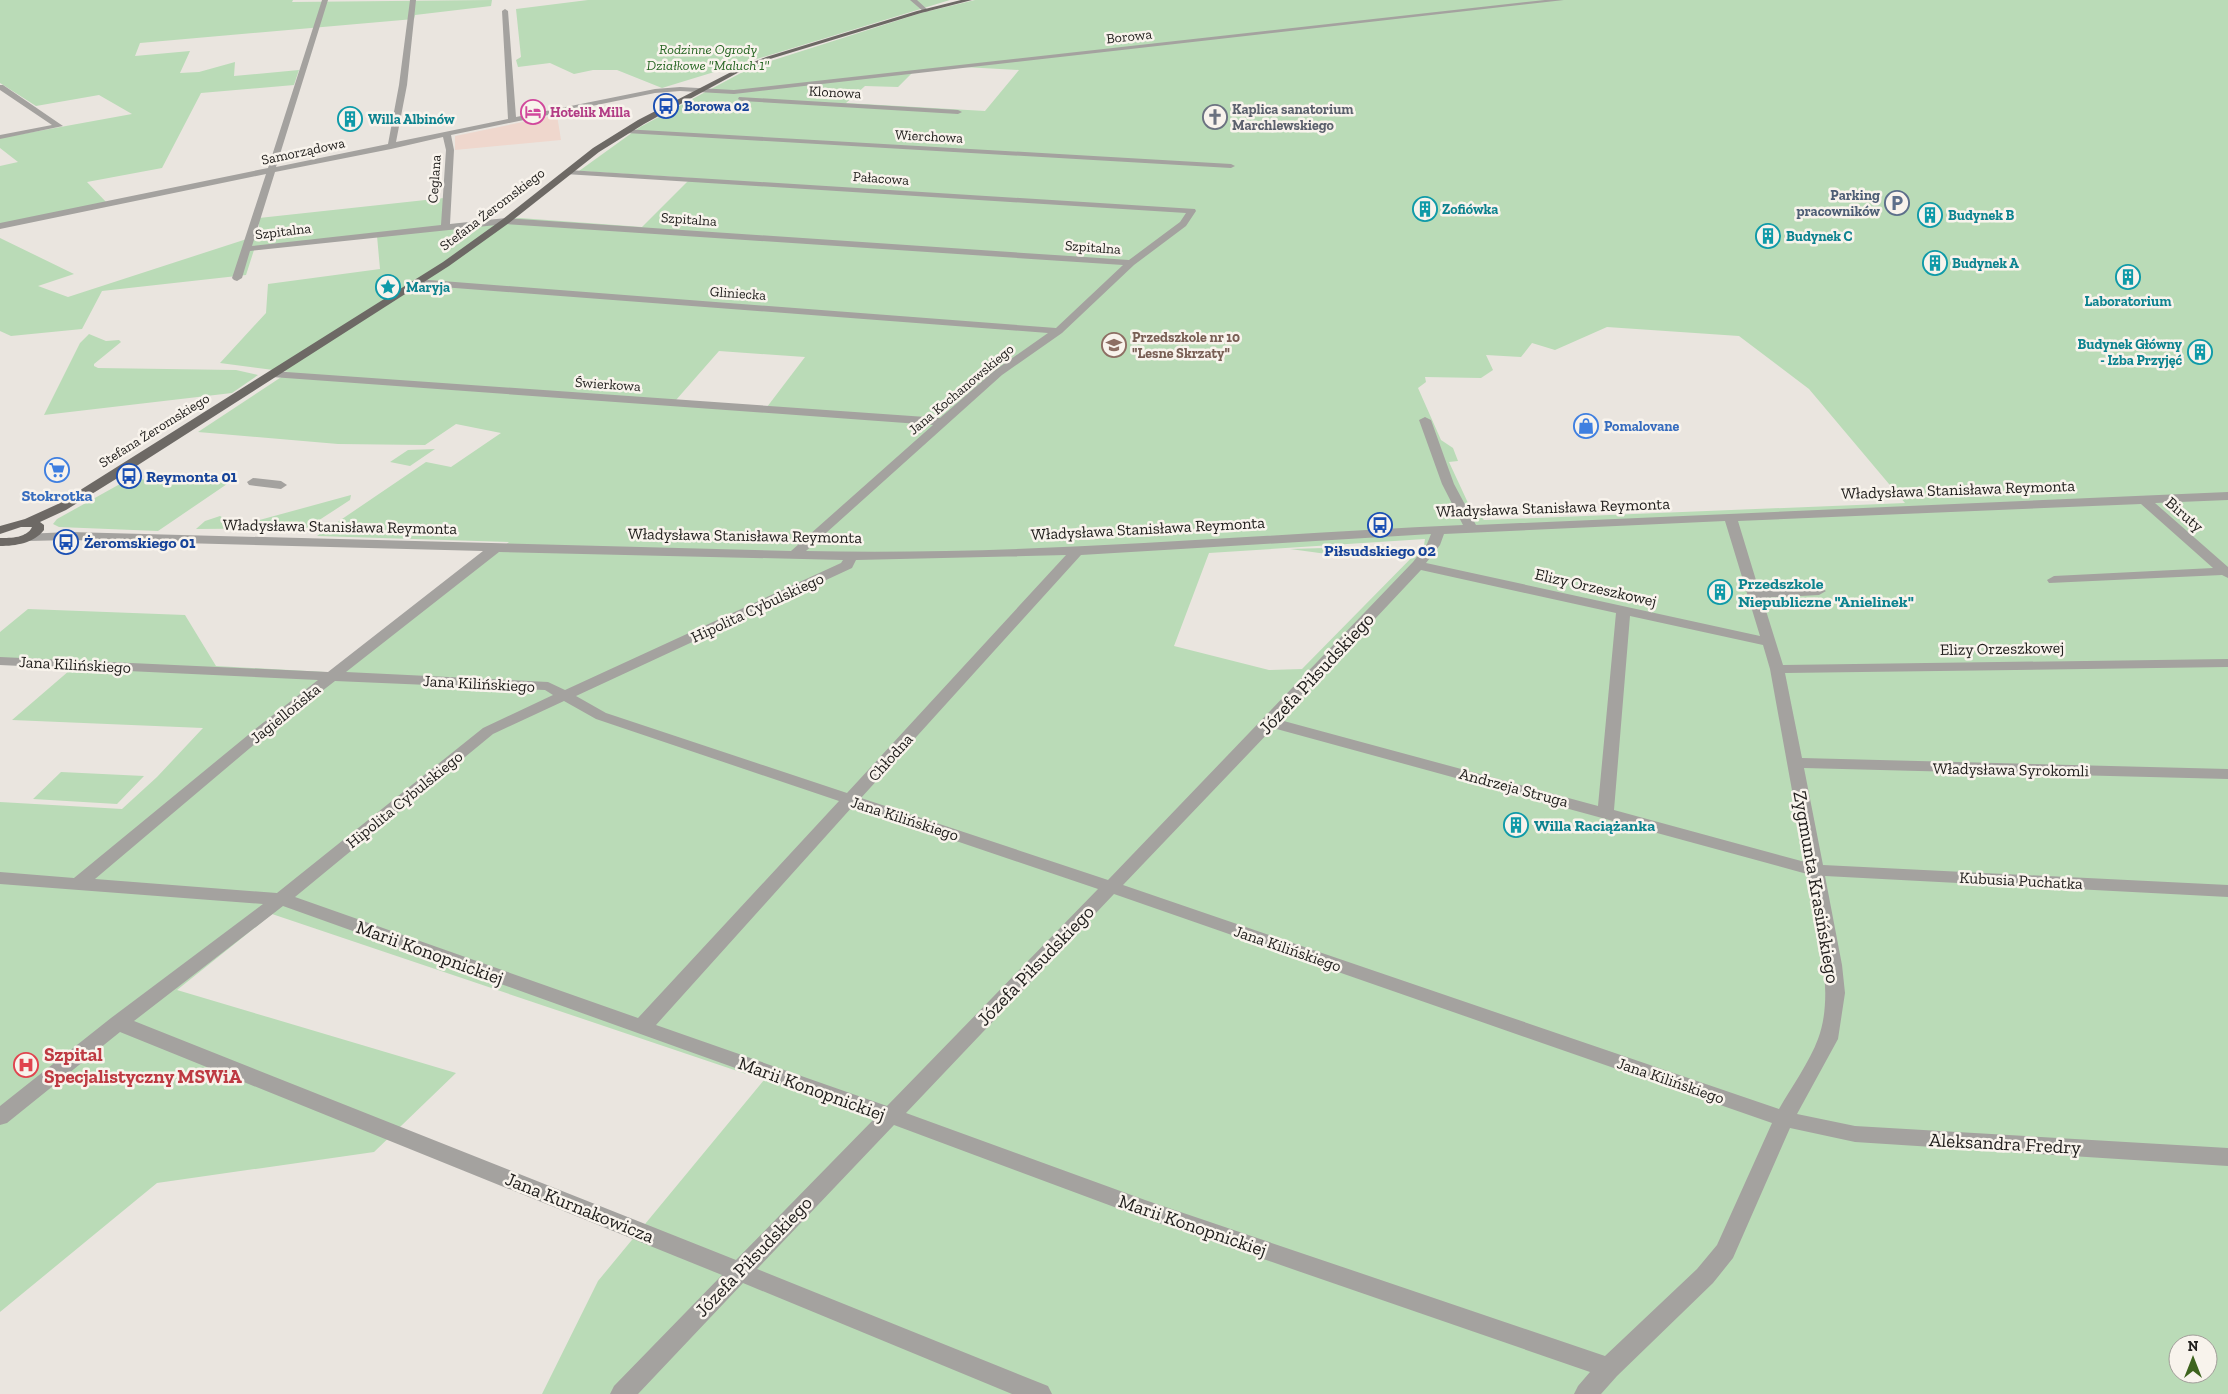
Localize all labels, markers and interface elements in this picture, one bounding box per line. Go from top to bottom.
street label: Borowa [1105,26,1153,47]
park label: Rodzinne Ogrody Działkowe "Maluch 1" [647,41,769,74]
street label: Klonowa [808,83,862,102]
bus stop icon: Borowa 02 [653,93,679,119]
place label: Borowa 02 [684,98,750,115]
hotel icon: Hotelik Milla [520,99,546,125]
place label: Kaplica sanatorium Marchlewskiego [1232,101,1354,134]
place label: Hotelik Milla [550,104,630,121]
church icon: Kaplica sanatorium Marchlewskiego [1202,104,1228,130]
building icon: Willa Albinów [337,106,363,132]
place label: Willa Albinów [368,111,455,128]
street label: Wierchowa [895,126,964,147]
street label: Samorządowa [260,134,347,169]
street label: Ceglana [424,154,445,204]
street label: Stefana Żeromskiego [436,164,548,254]
street label: Pałacowa [852,168,910,189]
place label: Parking pracowników [1796,187,1880,220]
parking icon: Parking pracowników [1884,190,1910,216]
building icon: Zofiówka [1412,196,1438,222]
place label: Zofiówka [1442,201,1498,218]
building icon: Budynek B [1917,202,1943,228]
place label: Budynek B [1948,207,2015,224]
street label: Szpitalna [660,209,718,230]
street label: Szpitalna [254,220,312,243]
building icon: Budynek C [1755,223,1781,249]
place label: Budynek C [1786,228,1853,245]
street label: Szpitalna [1064,237,1122,258]
building icon: Budynek A [1922,250,1948,276]
place label: Budynek A [1952,255,2019,272]
building icon: Laboratorium [2115,264,2141,290]
place icon: Maryja [375,274,401,300]
place label: Maryja [406,279,450,296]
street label: Gliniecka [709,283,767,304]
place label: Laboratorium [2085,293,2172,310]
place label: Przedszkole nr 10 "Lesne Skrzaty" [1132,329,1240,362]
school or university icon: Przedszkole nr 10 "Lesne Skrzaty" [1101,332,1127,358]
place label: Budynek Główny - Izba Przyjęć [2078,336,2183,369]
building icon: Budynek Główny - Izba Przyjęć [2187,339,2213,365]
street label: Jana Kochanowskiego [905,340,1017,438]
street label: Świerkowa [574,374,642,395]
street label: Stefana Żeromskiego [96,390,213,471]
shop icon: Pomalovane [1573,413,1599,439]
place label: Pomalovane [1604,418,1680,435]
supermarket icon: Stokrotka [44,457,70,483]
bus stop icon: Reymonta 01 [116,463,142,489]
place label: Reymonta 01 [146,467,238,486]
street label: Władysława Stanisława Reymonta [1841,476,2076,503]
place label: Stokrotka [21,486,93,505]
street label: Biruty [2162,493,2208,537]
street label: Władysława Stanisława Reymonta [1436,494,1671,521]
bus stop icon: Piłsudskiego 02 [1367,512,1393,538]
street label: Władysława Stanisława Reymonta [1031,513,1266,544]
street label: Władysława Stanisława Reymonta [223,515,458,538]
street label: Władysława Stanisława Reymonta [628,524,863,547]
bus stop icon: Żeromskiego 01 [53,529,79,555]
place label: Żeromskiego 01 [84,533,196,552]
place label: Piłsudskiego 02 [1324,541,1436,560]
street label: Elizy Orzeszkowej [1533,564,1659,611]
street label: Hipolita Cybulskiego [688,568,827,647]
place label: Przedszkole Niepubliczne "Anielinek" [1738,574,1914,611]
building icon: Przedszkole Niepubliczne "Anielinek" [1707,579,1733,605]
street label: Józefa Piłsudskiego [1254,607,1379,739]
street label: Elizy Orzeszkowej [1940,638,2064,659]
street label: Jana Kilińskiego [19,652,131,677]
street label: Jana Kilińskiego [423,671,535,696]
street label: Jagiellońska [247,679,324,747]
street label: Chłodna [864,729,917,785]
street label: Hipolita Cybulskiego [342,747,466,852]
street label: Władysława Syrokomli [1933,759,2090,780]
street label: Andrzeja Struga [1457,764,1571,811]
street label: Zygmunta Krasińskiego [1788,789,1845,985]
street label: Jana Kilińskiego [849,792,961,845]
building icon: Willa Raciążanka [1503,812,1529,838]
place label: Willa Raciążanka [1534,816,1655,835]
street label: Kubusia Puchatka [1959,868,2084,893]
street label: Józefa Piłsudskiego [972,900,1099,1030]
street label: Marii Konopnickiej [353,915,507,990]
street label: Jana Kilińskiego [1232,921,1344,976]
place label: Szpital Specjalistyczny MSWiA [44,1043,243,1088]
street label: Marii Konopnickiej [735,1051,889,1126]
hospital icon: Szpital Specjalistyczny MSWiA [13,1052,39,1078]
street label: Jana Kilińskiego [1615,1053,1727,1108]
street label: Aleksandra Fredry [1928,1128,2082,1159]
street label: Jana Kurnakowicza [502,1167,657,1248]
street label: Marii Konopnickiej [1116,1189,1270,1262]
street label: Józefa Piłsudskiego [690,1191,817,1321]
north arrow [2168,1334,2218,1384]
text: N [2188,1338,2199,1355]

